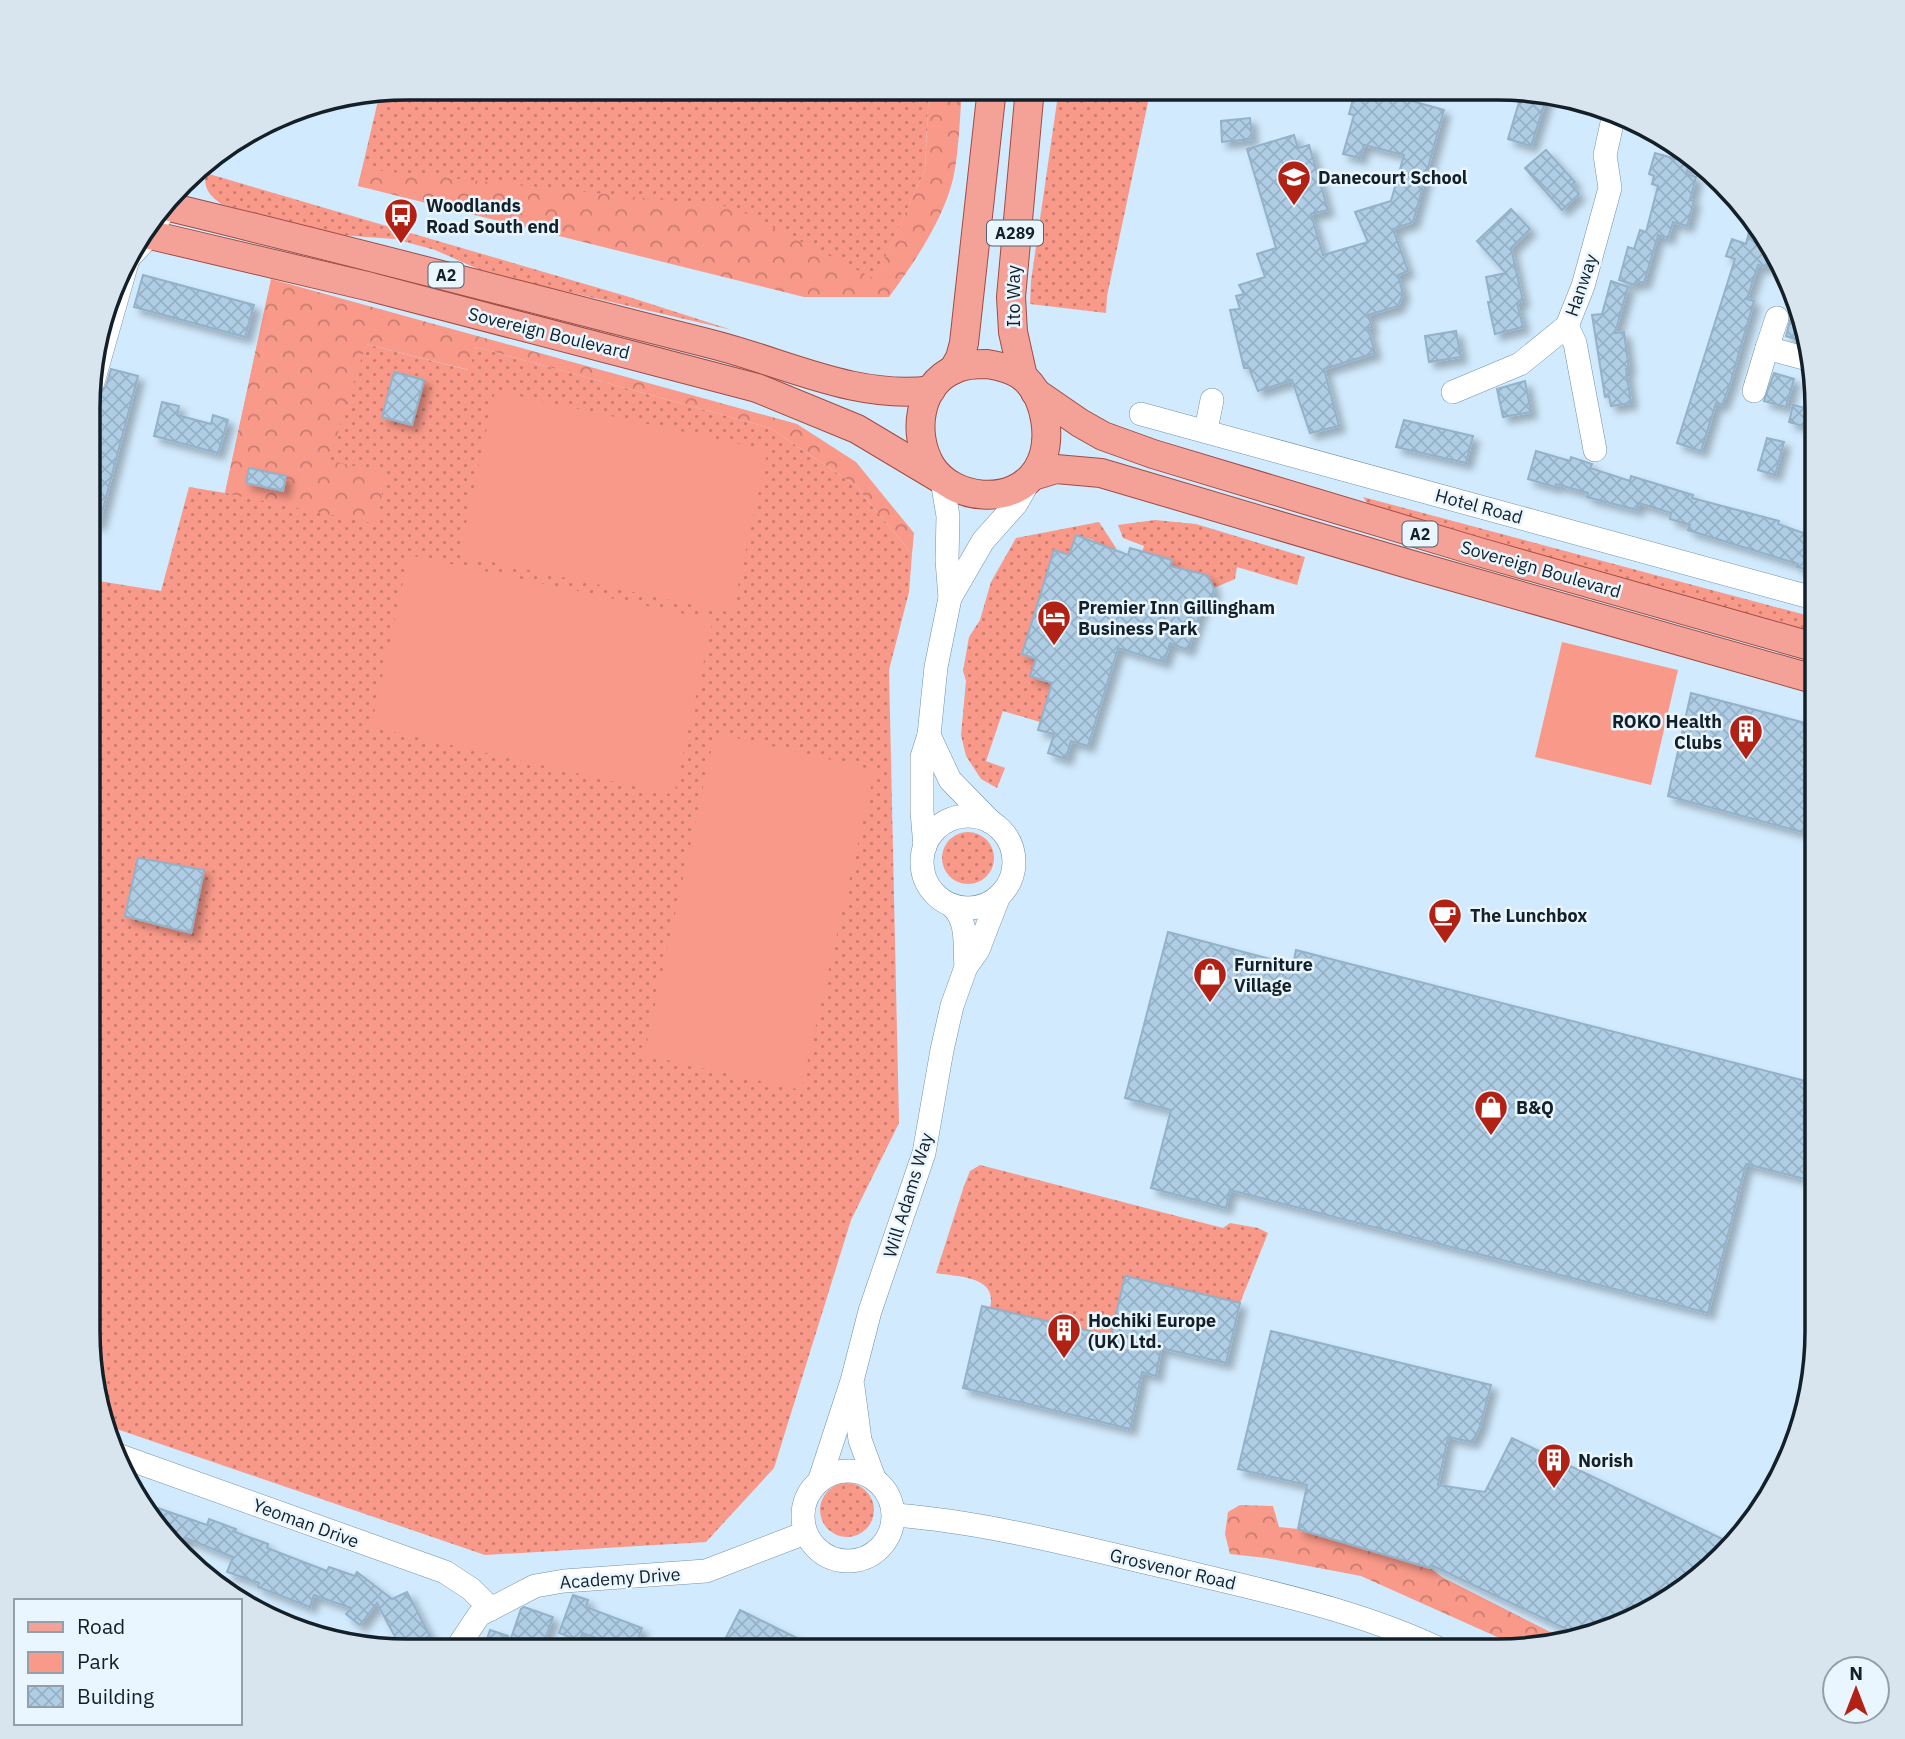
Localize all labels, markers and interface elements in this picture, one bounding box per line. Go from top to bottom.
school or university icon: Danecourt School [1275,158,1313,207]
place label: Danecourt School [1318,166,1468,189]
place label: Woodlands Road South end [426,194,559,238]
bus stop icon: Woodlands Road South end [382,196,420,245]
road number: A289 [987,220,1043,246]
street label: Hanway [1560,251,1602,319]
road number: A2 [428,262,464,288]
street label: Ito Way [1002,265,1025,327]
street label: Sovereign Boulevard [466,302,632,364]
street label: Hotel Road [1433,483,1525,529]
road number: A2 [1402,522,1438,547]
street label: Sovereign Boulevard [1458,535,1624,603]
place label: Premier Inn Gillingham Business Park [1078,596,1275,640]
hotel icon: Premier Inn Gillingham Business Park [1035,598,1073,647]
place label: ROKO Health Clubs [1612,710,1722,754]
building icon: ROKO Health Clubs [1727,712,1765,761]
cafe icon: The Lunchbox [1426,896,1464,945]
place label: The Lunchbox [1470,904,1587,927]
place label: Furniture Village [1234,953,1313,997]
shop icon: Furniture Village [1191,955,1229,1004]
shop icon: B&Q [1472,1088,1510,1137]
place label: B&Q [1516,1096,1554,1119]
street label: Will Adams Way [878,1130,938,1260]
place label: Hochiki Europe (UK) Ltd. [1088,1309,1216,1353]
building icon: Hochiki Europe (UK) Ltd. [1045,1311,1083,1360]
building icon: Norish [1535,1441,1573,1490]
place label: Norish [1578,1449,1633,1472]
street label: Yeoman Drive [250,1493,362,1553]
street label: Grosvenor Road [1108,1543,1238,1595]
street label: Academy Drive [559,1562,681,1594]
legend [14,1599,242,1725]
text: Road [77,1612,125,1640]
text: Park [77,1647,120,1675]
north arrow [1821,1655,1891,1725]
text: N [1849,1661,1863,1685]
text: Building [77,1682,154,1710]

